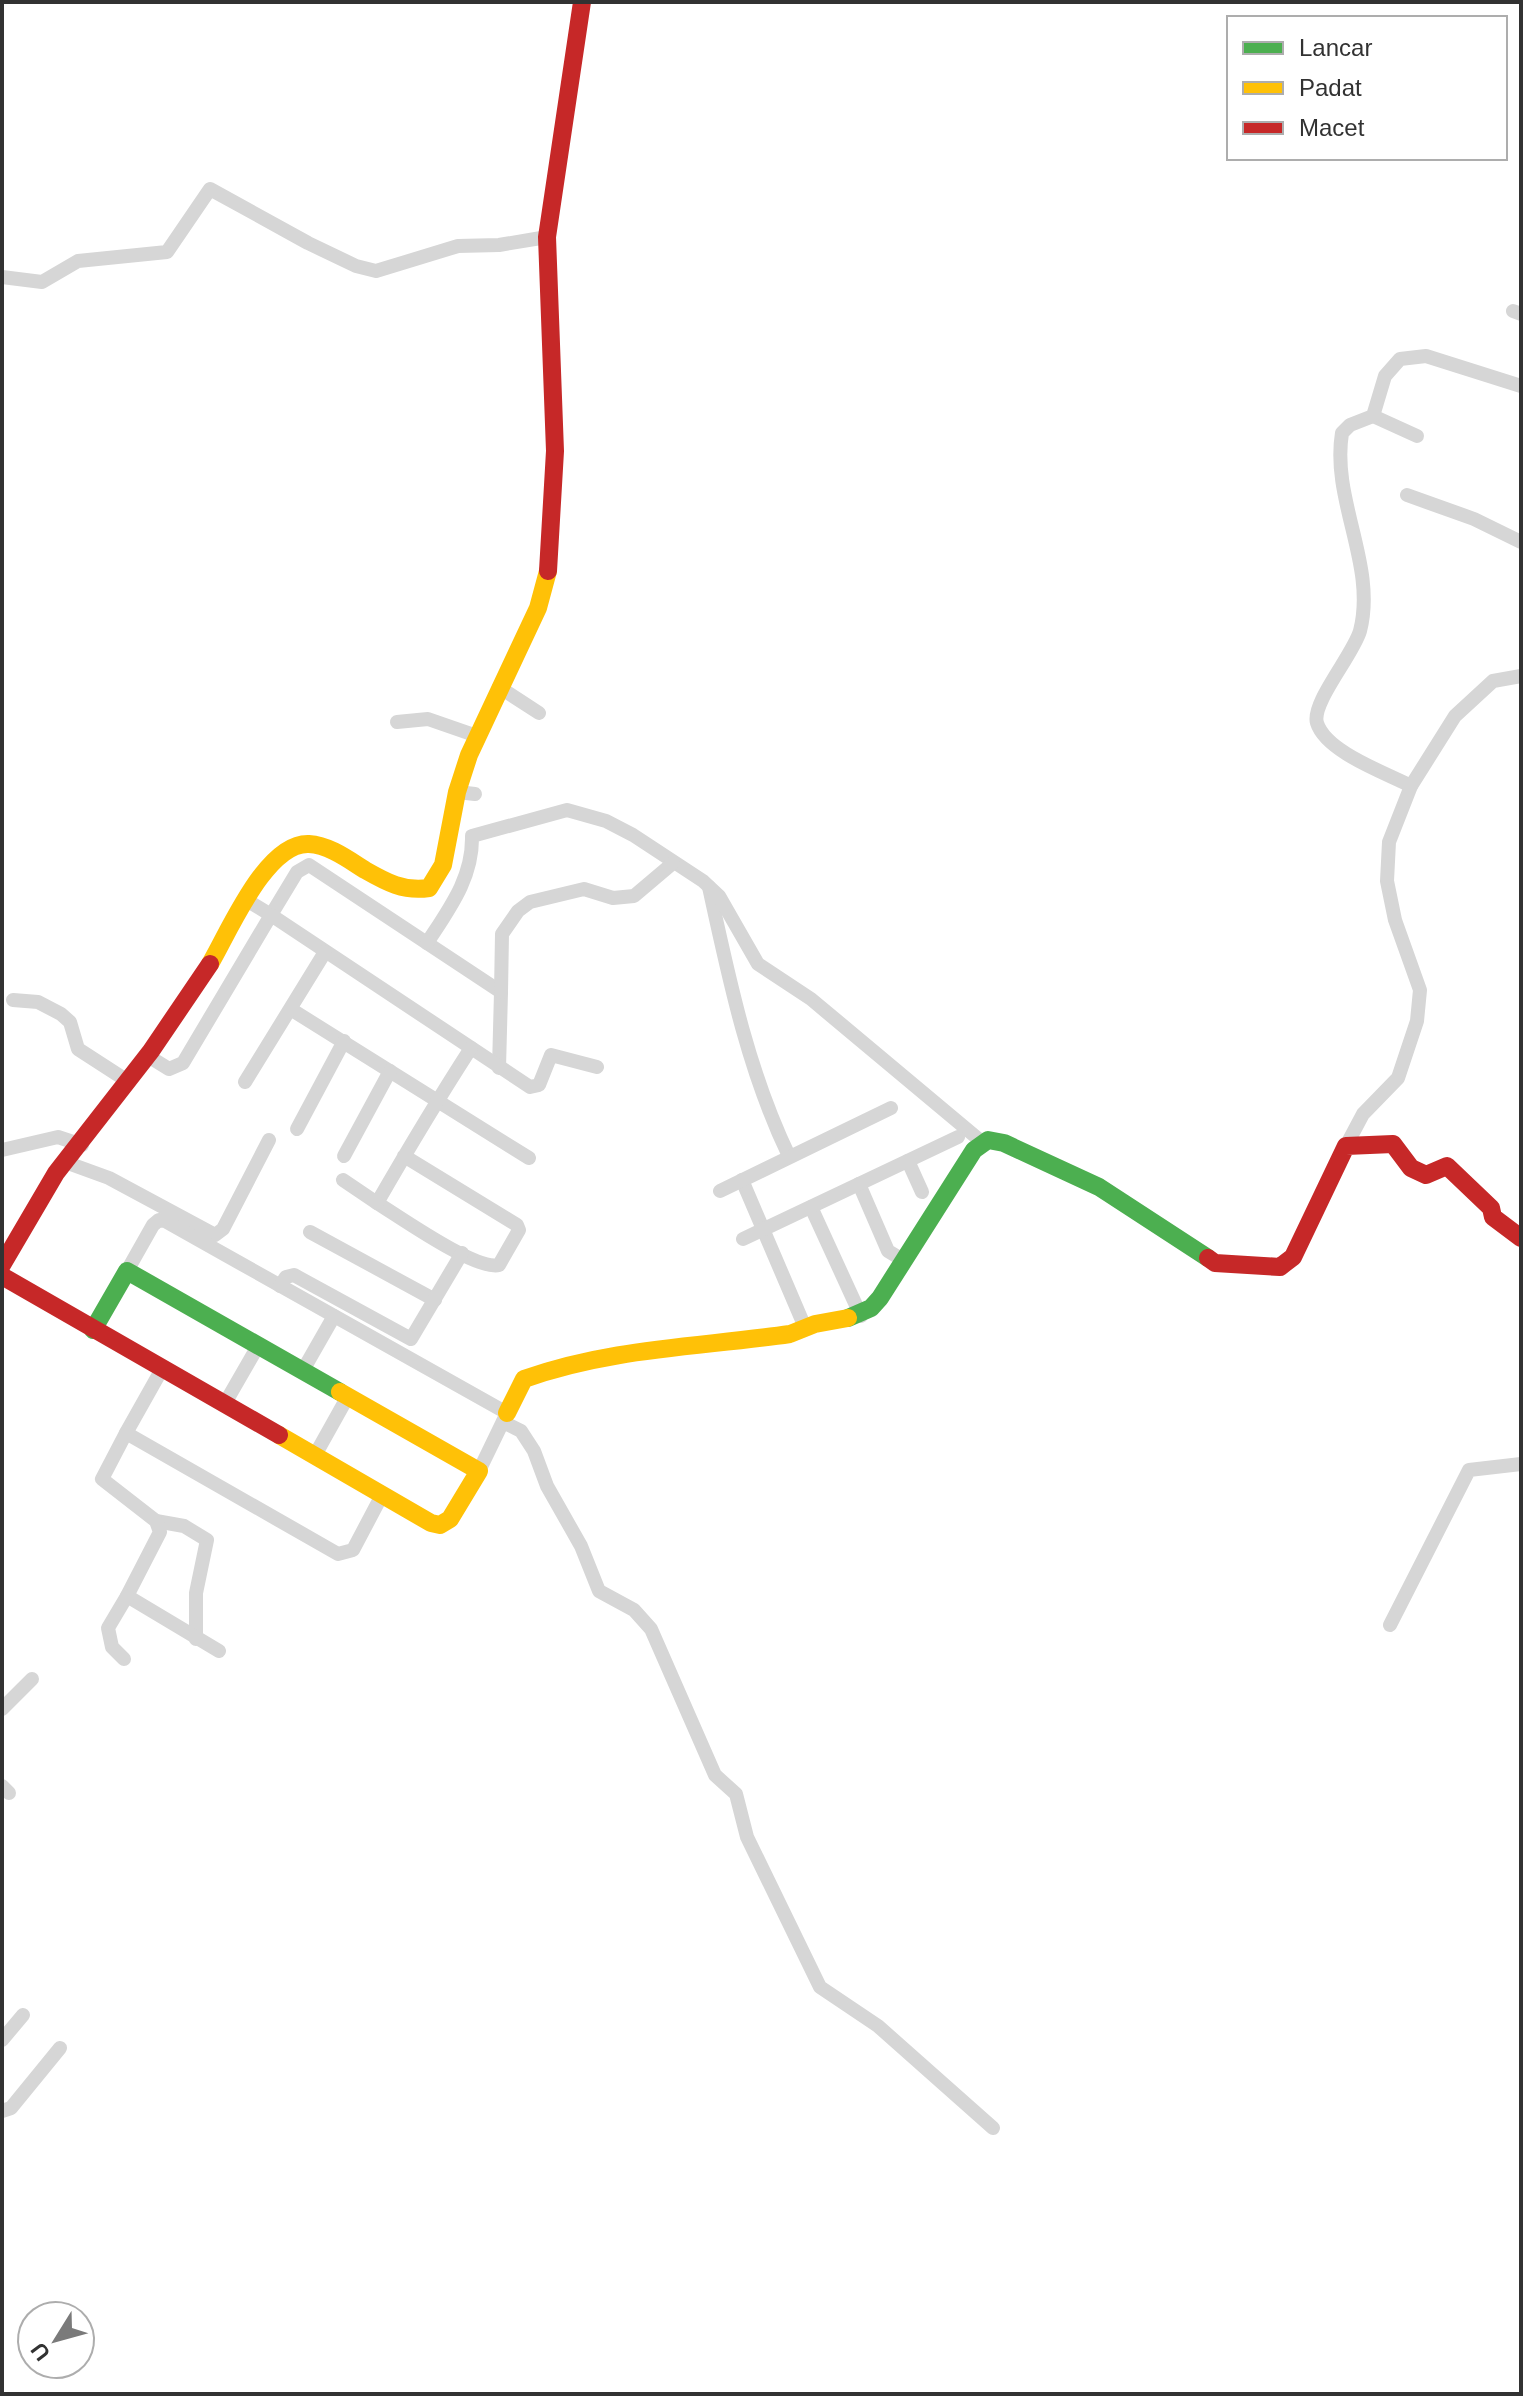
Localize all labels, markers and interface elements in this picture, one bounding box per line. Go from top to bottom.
legend [1227,16,1507,160]
text: Lancar [1299,34,1372,61]
text: Padat [1299,74,1362,101]
text: Macet [1299,114,1365,141]
north arrow [16,2300,96,2380]
text: U [26,2338,55,2366]

